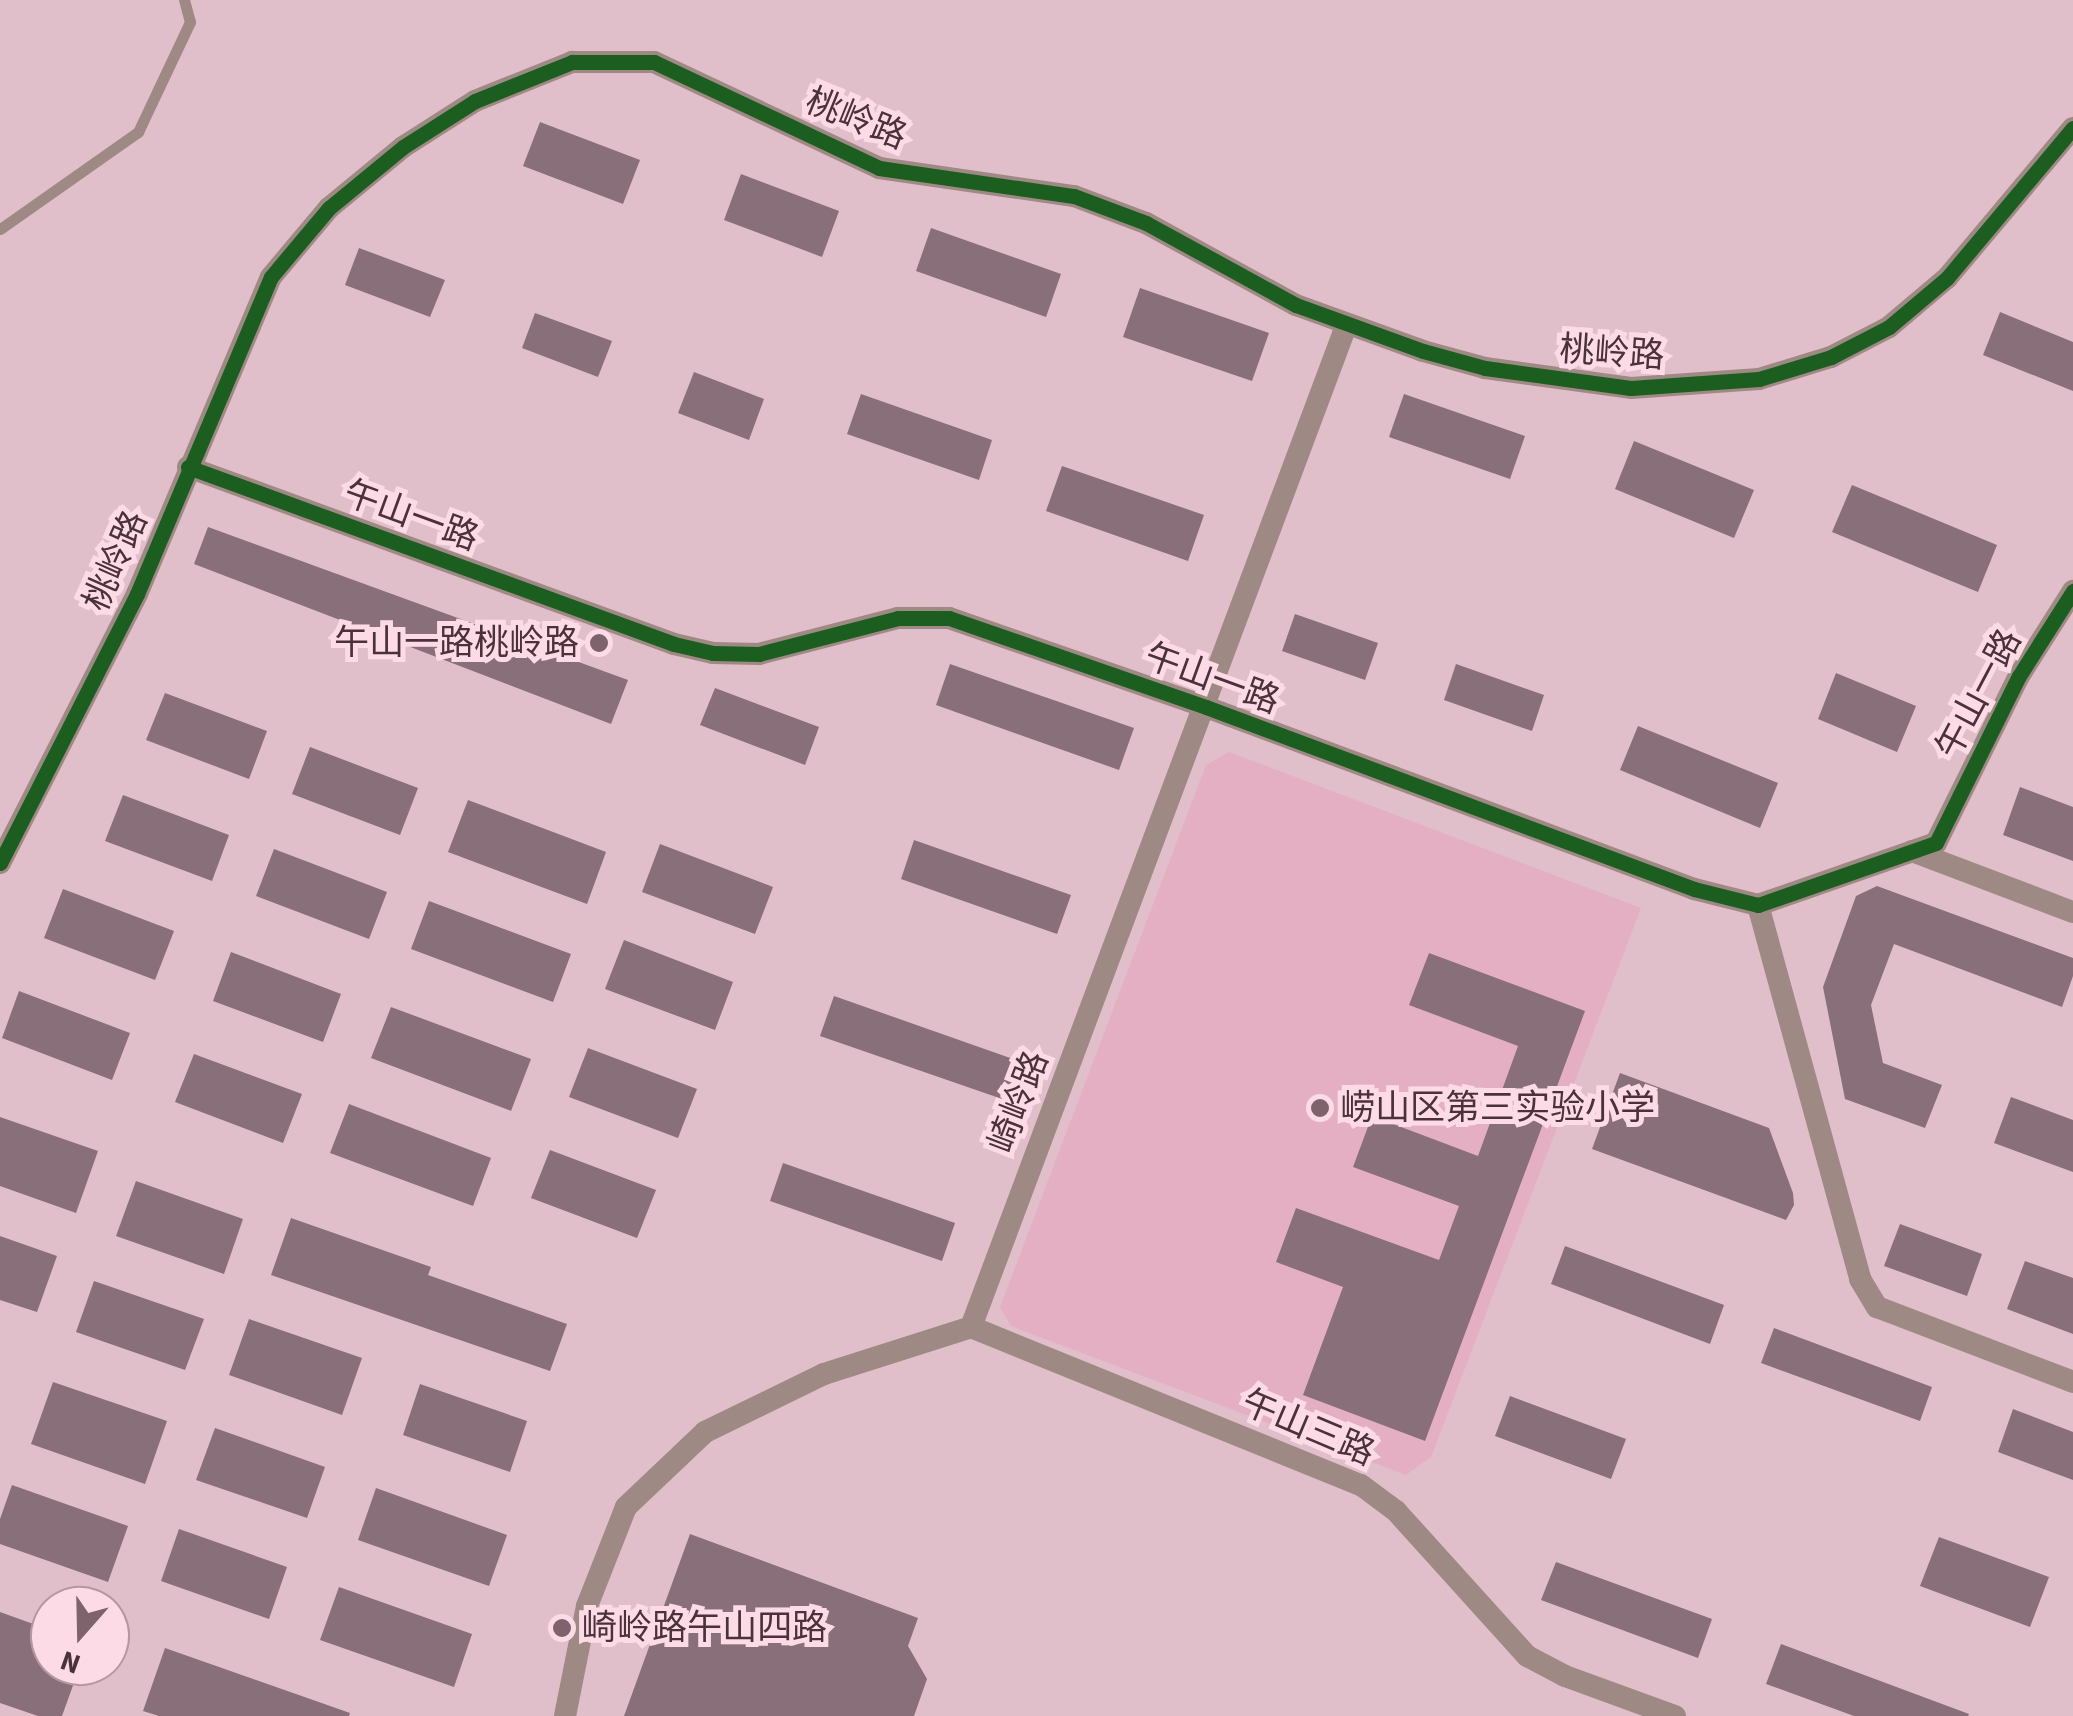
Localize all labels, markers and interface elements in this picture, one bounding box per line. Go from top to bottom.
street label: 桃岭路 [799,80,913,158]
street label: 桃岭路 [1558,328,1666,378]
street label: 午山一路 [338,472,484,560]
street label: 桃岭路 [75,504,157,618]
place label: 午山一路桃岭路 [334,622,579,664]
street label: 午山一路 [1928,622,2030,766]
marker: 午山一路桃岭路 [588,632,610,654]
street label: 午山一路 [1139,635,1285,723]
street label: 崎岭路 [981,1045,1057,1159]
place label: 崂山区第三实验小学 [1340,1087,1655,1129]
marker: 崂山区第三实验小学 [1309,1097,1331,1119]
street label: 午山三路 [1235,1381,1381,1475]
north arrow [30,1586,130,1686]
place label: 崎岭路午山四路 [582,1607,827,1649]
marker: 崎岭路午山四路 [551,1617,573,1639]
text: N [55,1640,86,1684]

